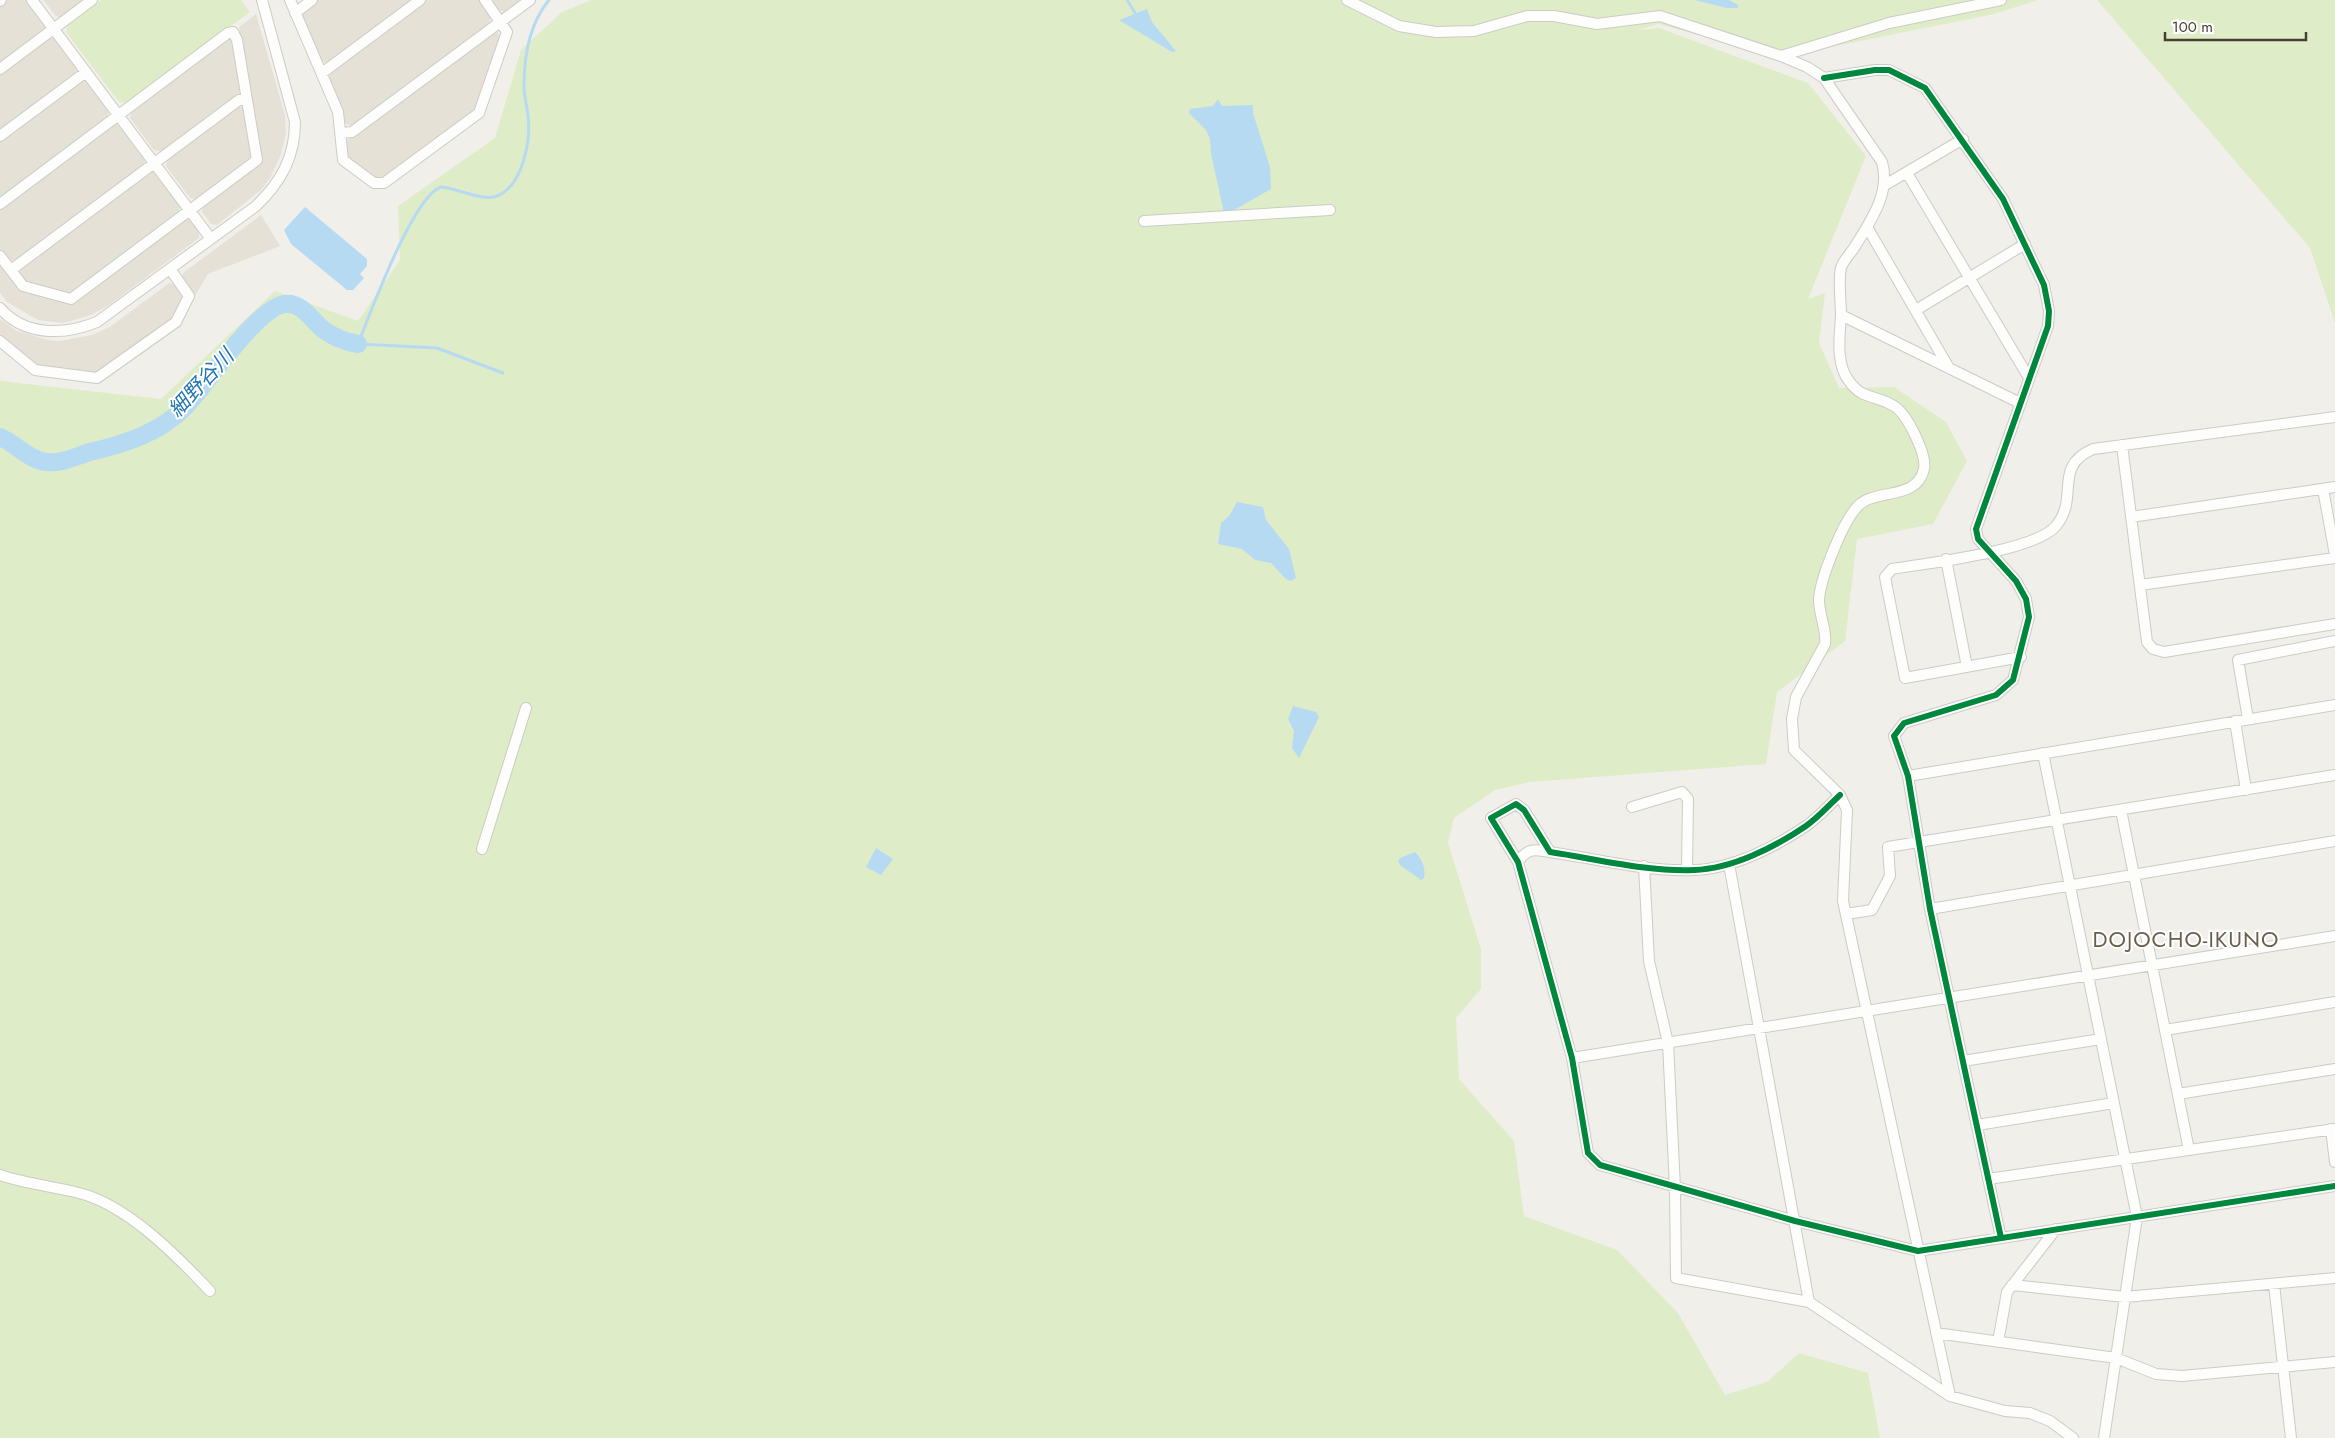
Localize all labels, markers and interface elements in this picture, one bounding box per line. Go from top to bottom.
scale bar [2165,10,2306,42]
text: 100 m [2172,16,2213,38]
water label: 細野谷川 [161,341,242,424]
district label: DOJOCHO-IKUNO [2093,923,2279,955]

